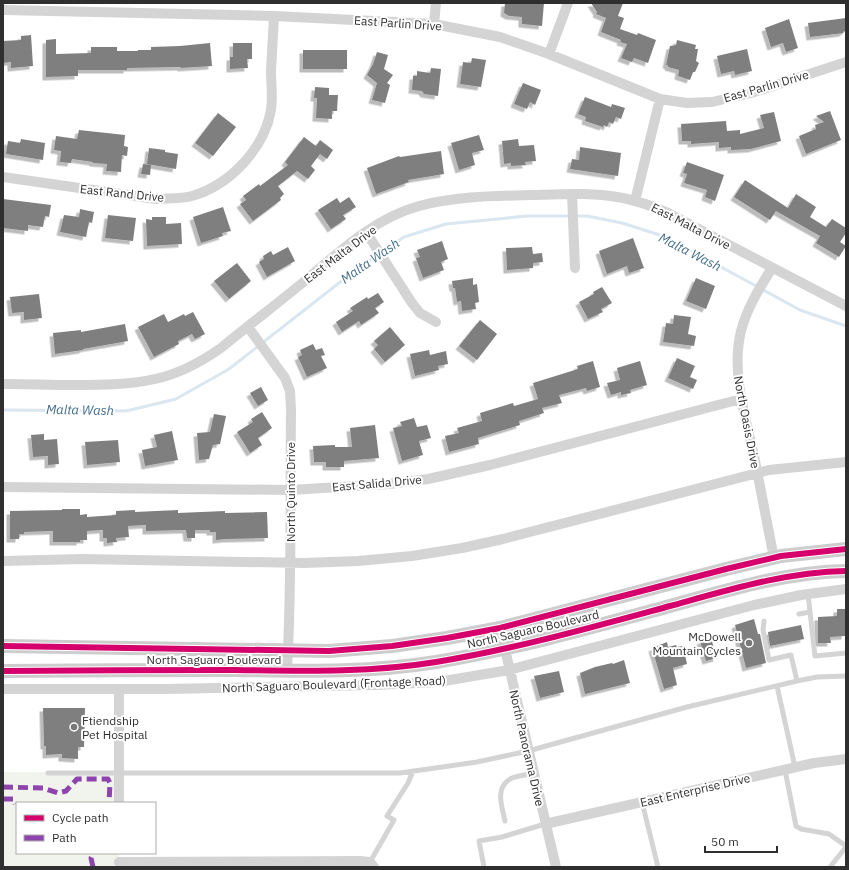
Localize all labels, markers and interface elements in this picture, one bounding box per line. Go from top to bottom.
street label: East Parlin Drive [354,12,443,34]
street label: East Parlin Drive [722,67,811,105]
street label: East Rand Drive [79,181,165,205]
street label: East Malta Drive [649,200,733,253]
street label: East Malta Drive [301,222,380,286]
water label: Malta Wash [656,229,724,275]
water label: Malta Wash [337,235,403,287]
street label: North Oasis Drive [731,375,763,470]
water label: Malta Wash [46,401,114,419]
street label: North Quinto Drive [283,441,298,542]
street label: East Salida Drive [332,472,423,494]
street label: North Saguaro Boulevard [466,607,600,651]
place label: McDowell Mountain Cycles [653,629,741,658]
marker: McDowell Mountain Cycles [744,638,754,648]
street label: North Saguaro Boulevard [147,652,281,667]
street label: North Saguaro Boulevard (Frontage Road) [222,673,446,695]
street label: North Panorama Drive [506,688,548,808]
place label: Ftiendship Pet Hospital [82,713,148,742]
marker: Ftiendship Pet Hospital [69,722,79,732]
street label: East Enterprise Drive [638,770,752,810]
legend [16,802,156,854]
text: Cycle path [52,810,109,825]
scale bar [705,828,777,854]
text: Path [52,830,77,845]
text: 50 m [711,834,739,849]

